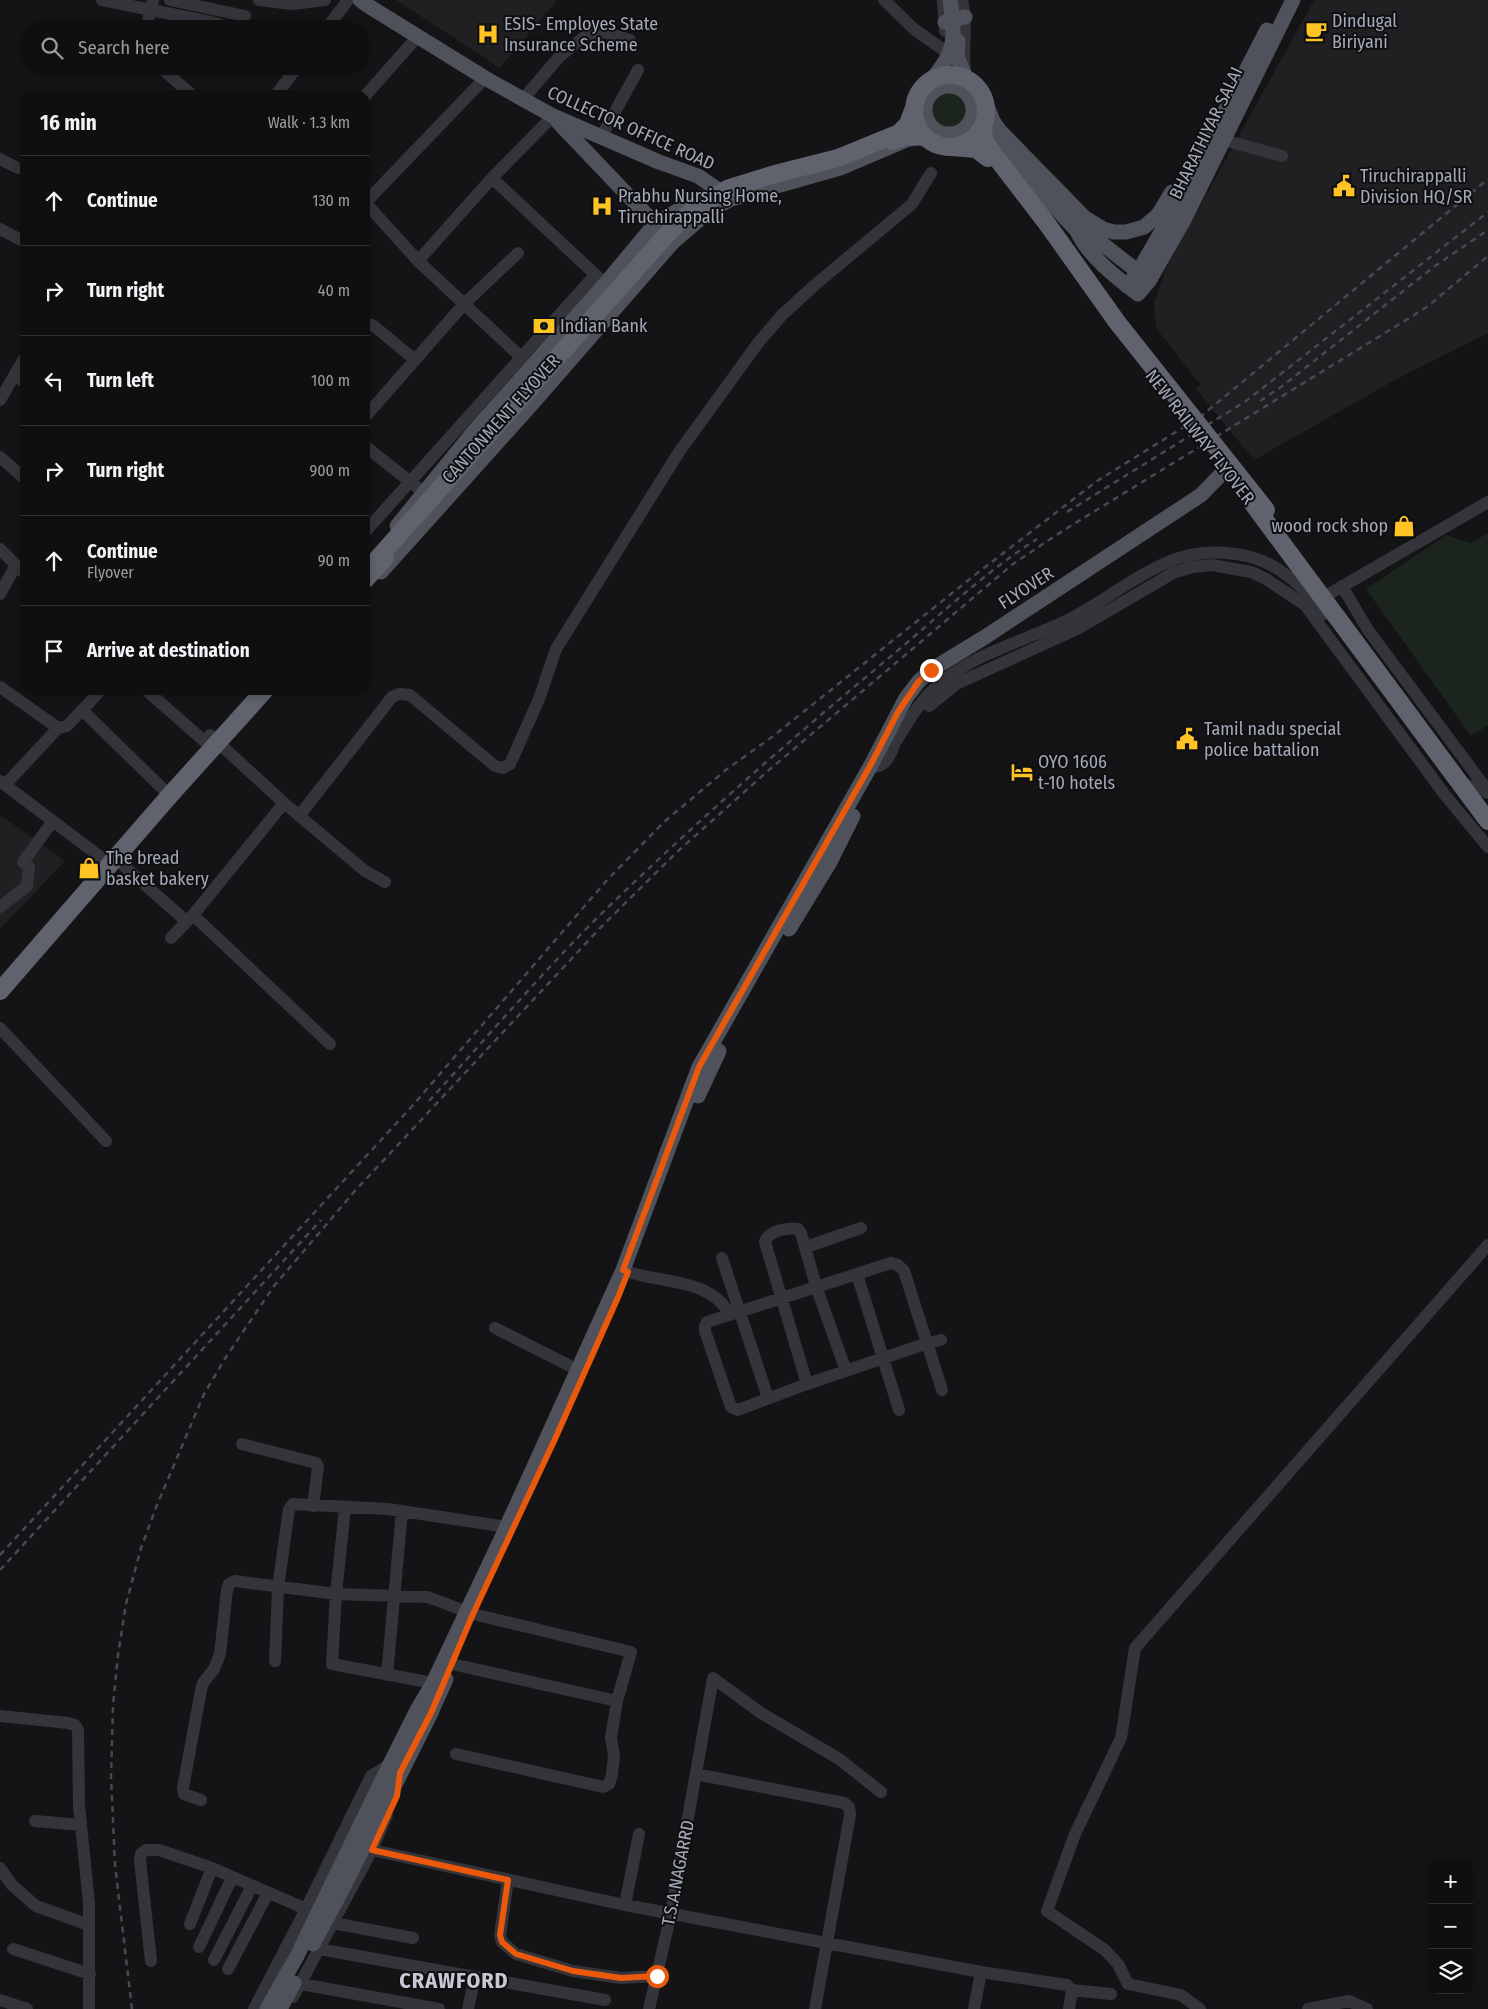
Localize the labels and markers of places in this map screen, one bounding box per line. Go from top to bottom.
place label: Dindugal Biriyani [1332,10,1397,53]
place label: ESIS- Employes State Insurance Scheme [504,13,658,56]
cafe icon: Dindugal Biriyani [1303,18,1329,44]
hospital icon: ESIS- Employes State Insurance Scheme [475,21,501,47]
place label: Tiruchirappalli Division HQ/SR [1360,165,1473,208]
public building icon: Tiruchirappalli Division HQ/SR [1331,173,1357,199]
place label: Prabhu Nursing Home, Tiruchirappalli [618,185,782,228]
hospital icon: Prabhu Nursing Home, Tiruchirappalli [589,193,615,219]
bank icon: Indian Bank [531,313,557,339]
place label: Indian Bank [560,315,648,337]
shop icon: wood rock shop [1391,513,1417,539]
place label: wood rock shop [1272,515,1388,537]
place label: Tamil nadu special police battalion [1204,718,1341,761]
public building icon: Tamil nadu special police battalion [1174,726,1200,752]
place label: OYO 1606 t-10 hotels [1038,751,1115,794]
hotel icon: OYO 1606 t-10 hotels [1009,759,1035,785]
place label: The bread basket bakery [106,847,209,890]
shop icon: The bread basket bakery [76,855,102,881]

